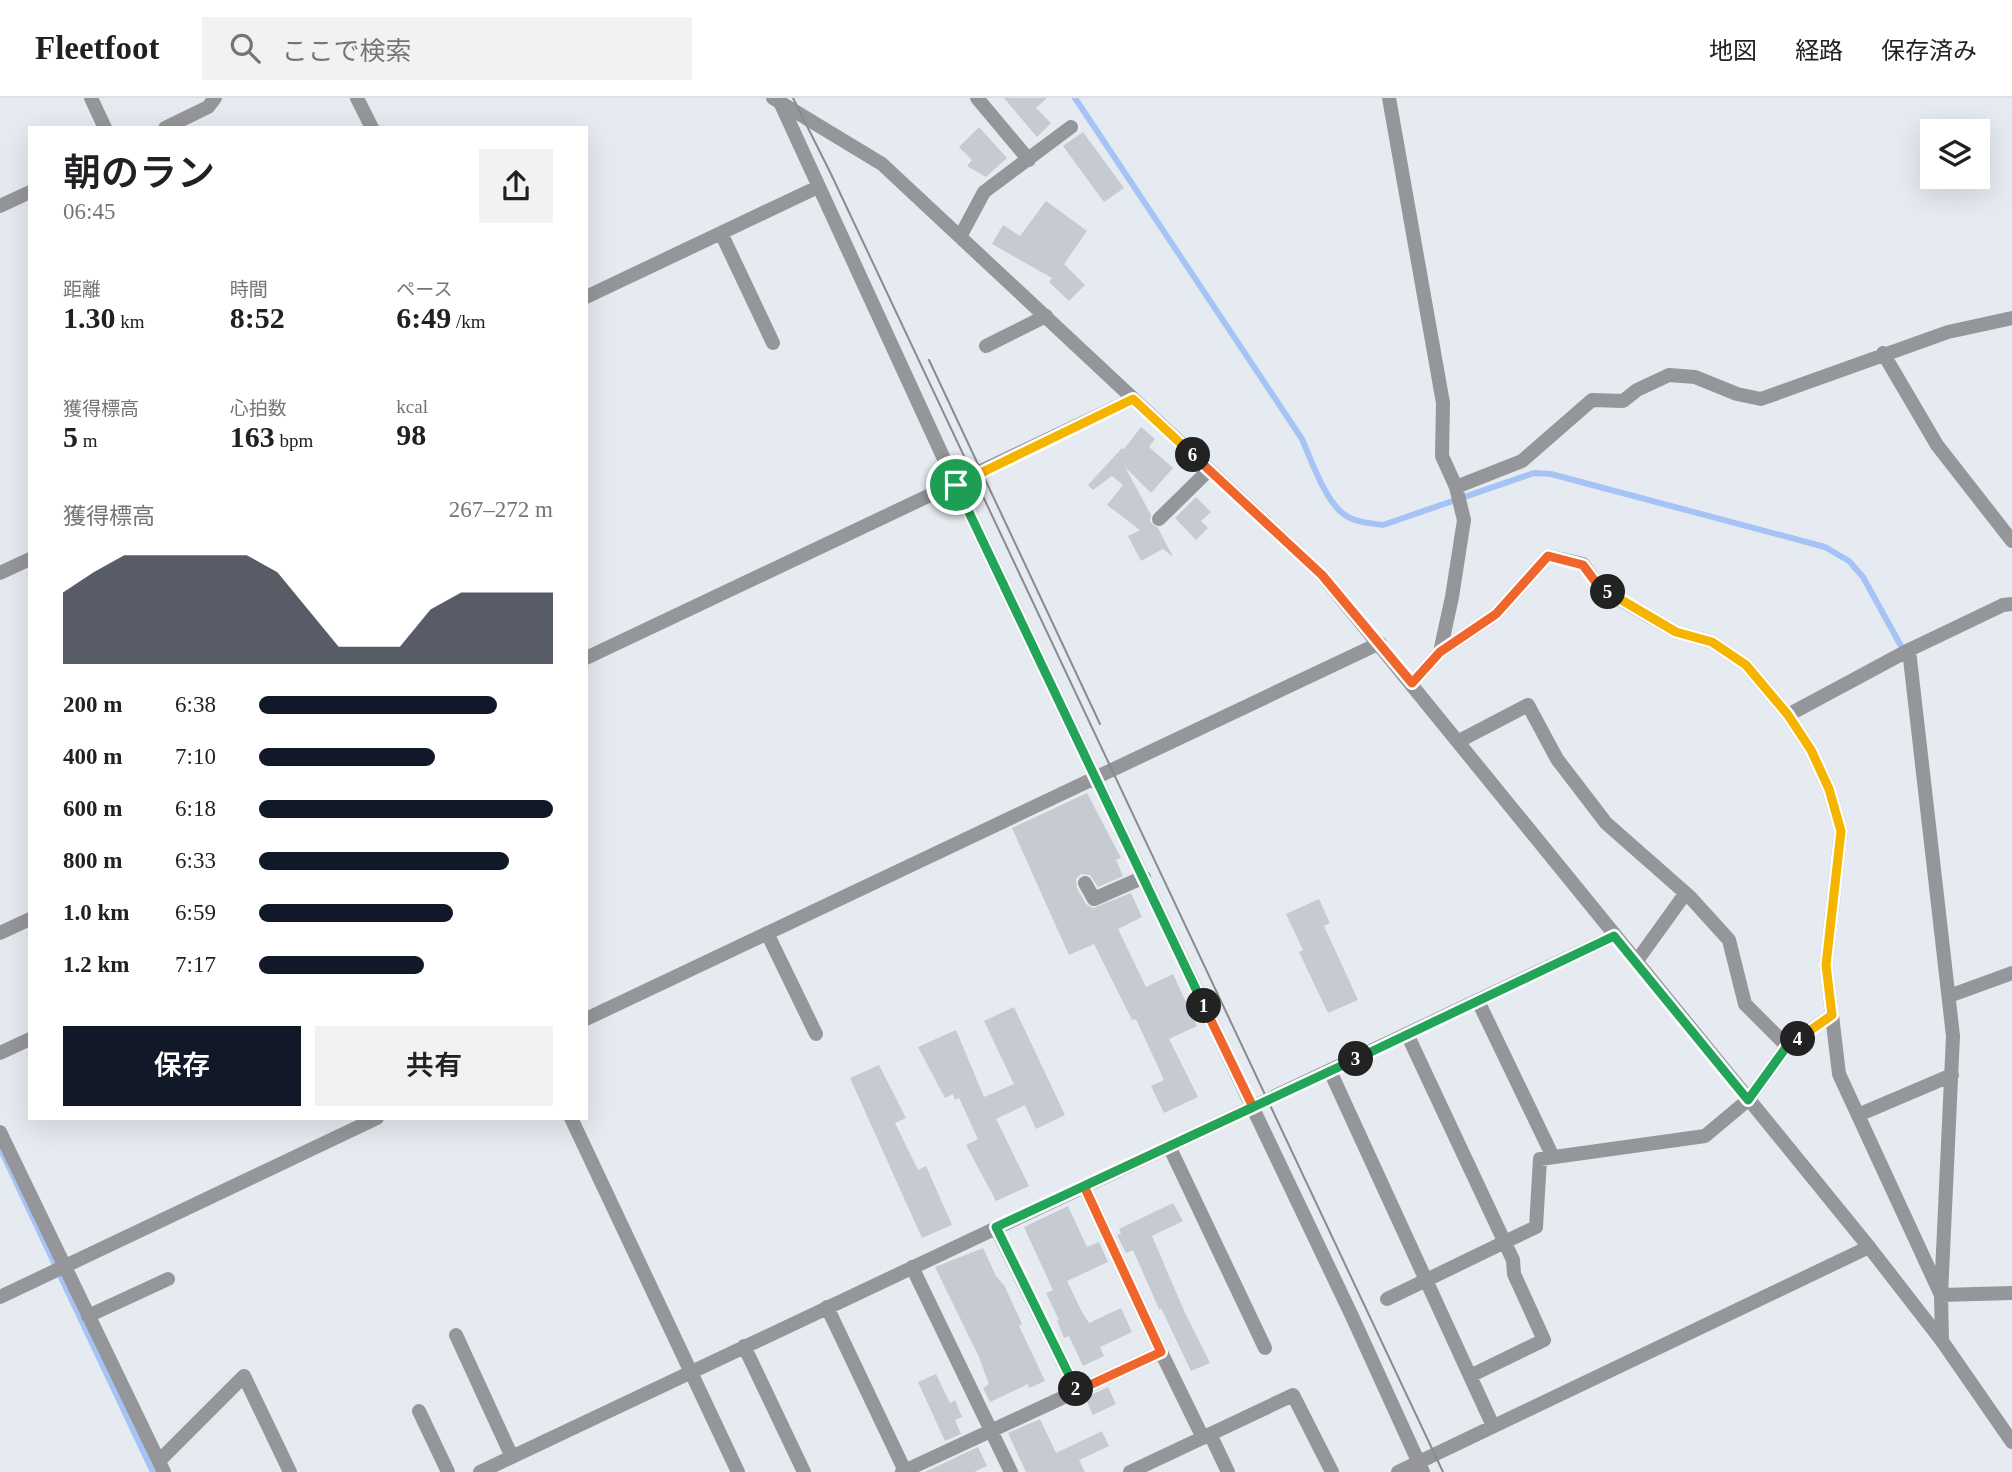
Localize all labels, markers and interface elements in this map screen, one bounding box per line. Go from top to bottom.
search box [202,17,692,80]
icon: search [226,29,264,67]
text: Fleetfoot [35,30,160,66]
text: ここで検索 [282,37,412,66]
text: 地図 [1709,38,1757,64]
text: 経路 [1795,38,1843,64]
text: 保存済み [1881,38,1977,64]
map controls [1920,119,1990,189]
button: layers [1920,119,1990,189]
button: share [479,149,553,223]
text: 朝のラン [63,152,215,194]
text: 06:45 [63,199,115,224]
text: 距離 [63,279,101,300]
text: 時間 [230,279,268,300]
text: ペース [396,279,452,300]
text: 1.30 [63,301,116,334]
text: 8:52 [230,301,285,334]
text: 6:49 [396,301,451,334]
text: km [116,311,145,332]
text: /km [451,311,486,332]
text: kcal [396,396,428,417]
text: 獲得標高 [63,398,139,419]
text: 心拍数 [230,398,287,419]
text: 98 [396,418,426,451]
text: 5 [63,420,78,453]
text: 163 [230,420,275,453]
text: m [78,430,98,451]
text: bpm [275,430,313,451]
pin: 6 [1176,438,1210,472]
text: 6 [1188,444,1197,465]
pin [926,455,986,515]
icon: arrive [937,466,975,504]
text: 267–272 m [449,497,553,522]
text: 獲得標高 [63,504,155,529]
pin: 5 [1590,574,1626,610]
text: 5 [1603,581,1612,602]
text: 200 m [63,692,122,717]
text: 6:38 [175,692,216,717]
text: 400 m [63,744,122,769]
text: 7:10 [175,744,216,769]
text: 600 m [63,796,122,821]
text: 6:18 [175,796,216,821]
text: 800 m [63,848,122,873]
text: 6:33 [175,848,216,873]
text: 1.0 km [63,900,129,925]
text: 6:59 [175,900,216,925]
text: 1.2 km [63,952,129,977]
text: 7:17 [175,952,216,977]
pin: 1 [1186,988,1222,1024]
text: 1 [1199,995,1208,1016]
pin: 4 [1780,1021,1815,1056]
button: 保存 [63,1026,301,1106]
button: 共有 [315,1026,553,1106]
text: 4 [1793,1028,1802,1049]
pin: 3 [1338,1042,1374,1076]
text: 3 [1351,1048,1360,1069]
pin: 2 [1058,1372,1094,1406]
text: 2 [1071,1378,1080,1399]

